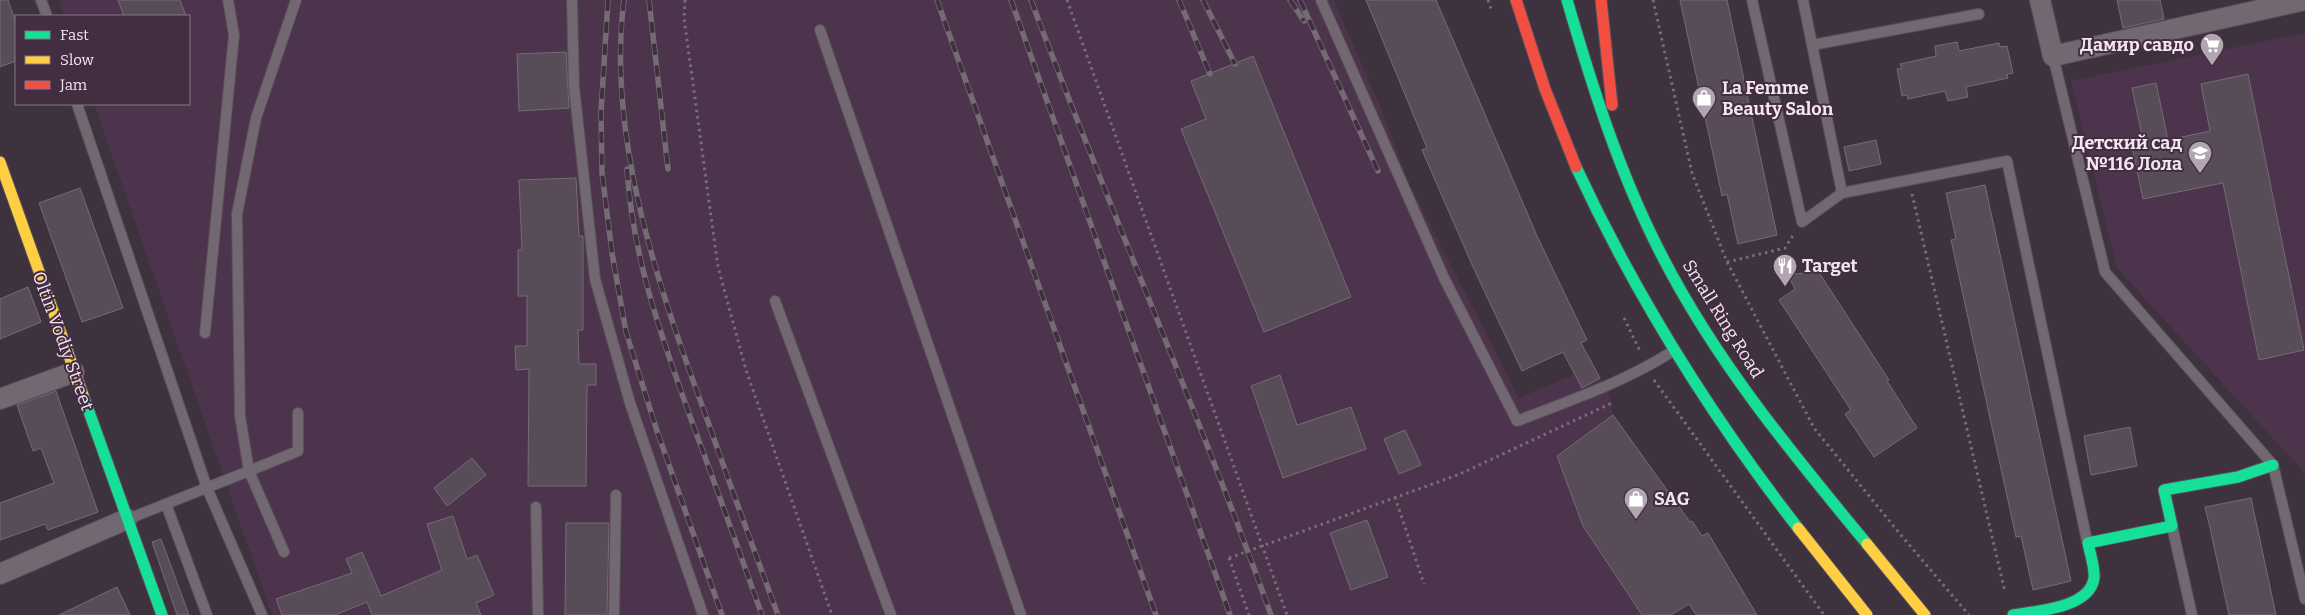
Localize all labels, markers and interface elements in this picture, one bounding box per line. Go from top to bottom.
legend [15,15,190,105]
text: Fast [60,26,89,44]
supermarket icon: Дамир савдо [2199,32,2225,66]
place label: Дамир савдо [2080,34,2194,56]
text: Slow [60,51,95,69]
text: Jam [59,76,88,94]
place label: La Femme Beauty Salon [1722,77,1834,120]
shop icon: La Femme Beauty Salon [1691,85,1717,119]
place label: Детский сад №116 Лола [2072,132,2182,175]
school or university icon: Детский сад №116 Лола [2187,140,2213,174]
restaurant icon: Target [1772,253,1798,287]
place label: Target [1802,255,1858,277]
street label: Small Ring Road [1678,256,1768,383]
street label: Oltin Vodiy Street [28,268,99,414]
shop icon: SAG [1623,486,1649,520]
place label: SAG [1654,488,1690,510]

